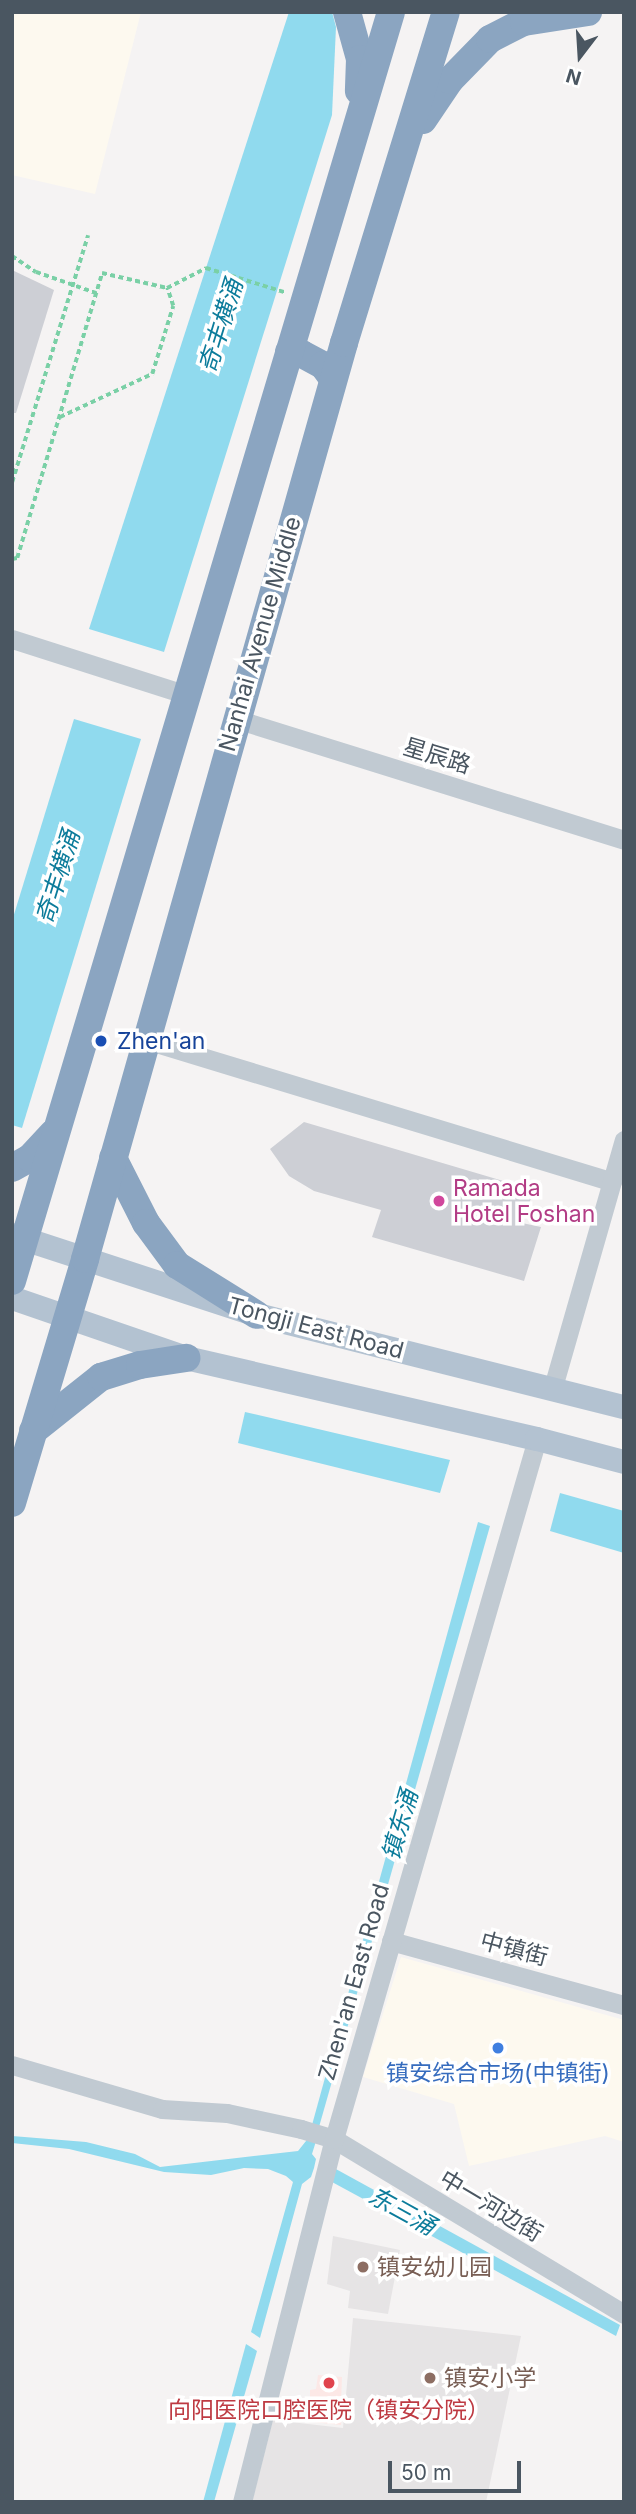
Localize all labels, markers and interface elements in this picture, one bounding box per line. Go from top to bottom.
north arrow [545,21,615,91]
text: N [563,63,584,90]
water label: 奇丰横涌 [193,276,249,376]
street label: Nanhai Avenue Middle [213,513,307,755]
street label: 星辰路 [400,733,474,779]
water label: 奇丰横涌 [30,827,86,927]
place label: Zhen'an [117,1027,205,1055]
marker: Zhen'an [91,1031,111,1051]
place label: Ramada Hotel Foshan [453,1174,595,1228]
marker: Ramada Hotel Foshan [431,1193,447,1209]
street label: Tongji East Road [225,1291,407,1365]
water label: 镇东涌 [376,1786,424,1864]
street label: Zhen'an East Road [313,1880,395,2084]
street label: 中镇街 [477,1927,551,1971]
marker: 镇安综合市场(中镇街) [490,2040,506,2056]
place label: 镇安综合市场(中镇街) [386,2059,610,2087]
street label: 中一河边街 [435,2165,547,2247]
water label: 东三涌 [364,2181,440,2241]
place label: 镇安幼儿园 [377,2253,492,2281]
marker: 镇安幼儿园 [355,2259,371,2275]
place label: 镇安小学 [444,2364,536,2392]
marker: 镇安小学 [422,2370,438,2386]
marker: 向阳医院口腔医院（镇安分院） [319,2373,339,2393]
place label: 向阳医院口腔医院（镇安分院） [168,2396,490,2424]
scale bar [391,2448,524,2492]
text: 50 m [401,2460,451,2485]

